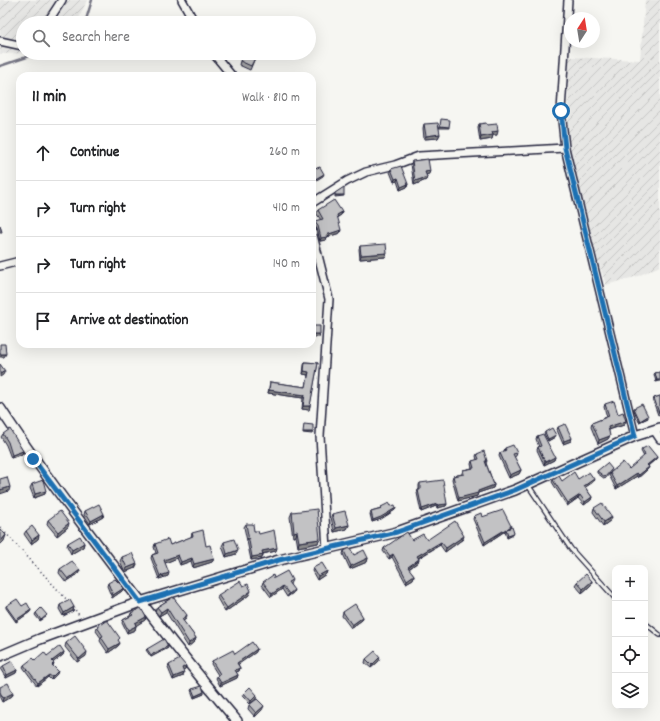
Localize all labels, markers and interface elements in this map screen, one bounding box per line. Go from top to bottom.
north arrow [564,12,600,48]
search box [16,16,316,60]
icon: search [30,27,52,49]
text: Search here [62,27,130,49]
text: 11 min [32,86,66,110]
text: Walk · 810 m [242,89,300,108]
route start [552,102,570,120]
icon: ahead [32,142,54,164]
text: Continue [70,142,119,164]
text: 260 m [269,143,300,162]
icon: right [32,198,54,220]
text: Turn right [70,198,126,220]
text: 410 m [273,199,300,218]
icon: right [32,254,54,276]
text: Turn right [70,254,126,276]
text: 140 m [273,255,300,274]
icon: arrive [32,310,54,332]
text: Arrive at destination [70,310,188,332]
route end [24,450,42,468]
map controls [612,565,648,709]
button: + [612,565,648,601]
button: − [612,601,648,637]
button: locate [612,637,648,673]
button: layers [612,673,648,709]

